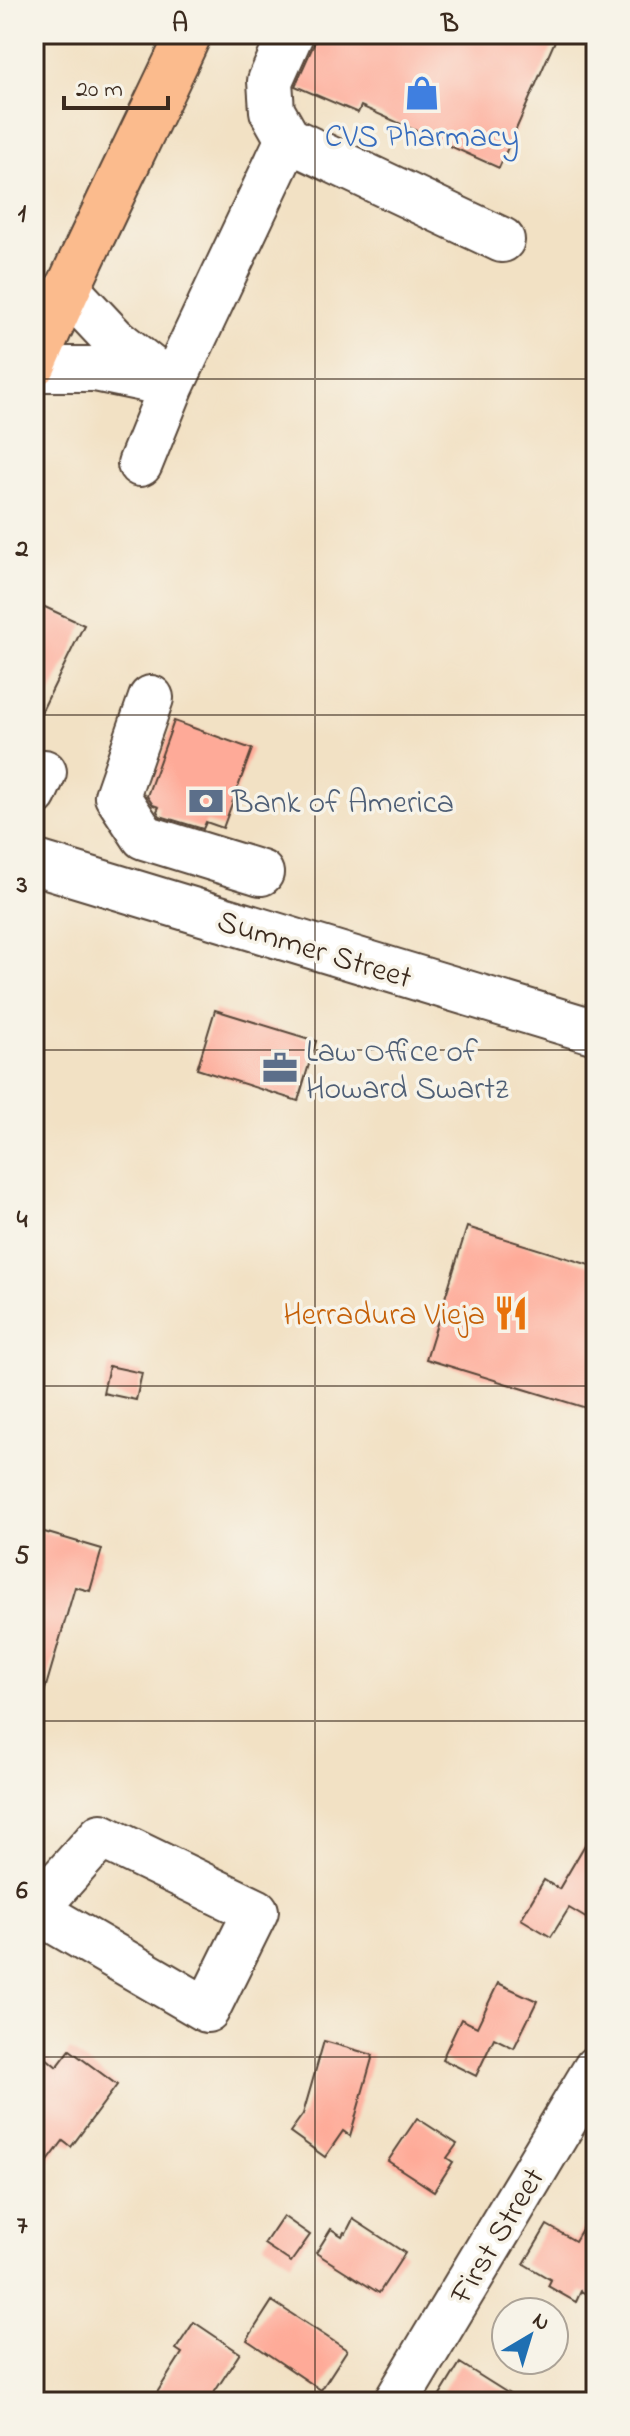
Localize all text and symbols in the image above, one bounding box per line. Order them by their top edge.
text: A [172,6,188,44]
text: B [440,6,459,44]
scale bar [64,60,168,110]
text: 20 m [76,73,123,108]
shop icon: CVS Pharmacy [403,74,441,112]
place label: CVS Pharmacy [325,115,519,162]
text: 1 [18,196,27,234]
text: 2 [15,531,29,569]
place label: Bank of America [231,781,454,828]
bank icon: Bank of America [187,782,225,820]
text: 3 [16,867,28,905]
street label: Summer Street [211,899,417,1003]
place label: Law Office of Howard Swartz [306,1030,509,1114]
office icon: Law Office of Howard Swartz [261,1049,299,1087]
text: 4 [17,1202,28,1240]
place label: Herradura Vieja [283,1293,485,1340]
restaurant icon: Herradura Vieja [492,1294,530,1332]
text: 5 [15,1538,30,1576]
text: 6 [16,1873,28,1911]
street label: First Street [439,2159,558,2315]
text: 7 [17,2208,28,2246]
north arrow [490,2296,570,2376]
text: N [525,2305,556,2340]

